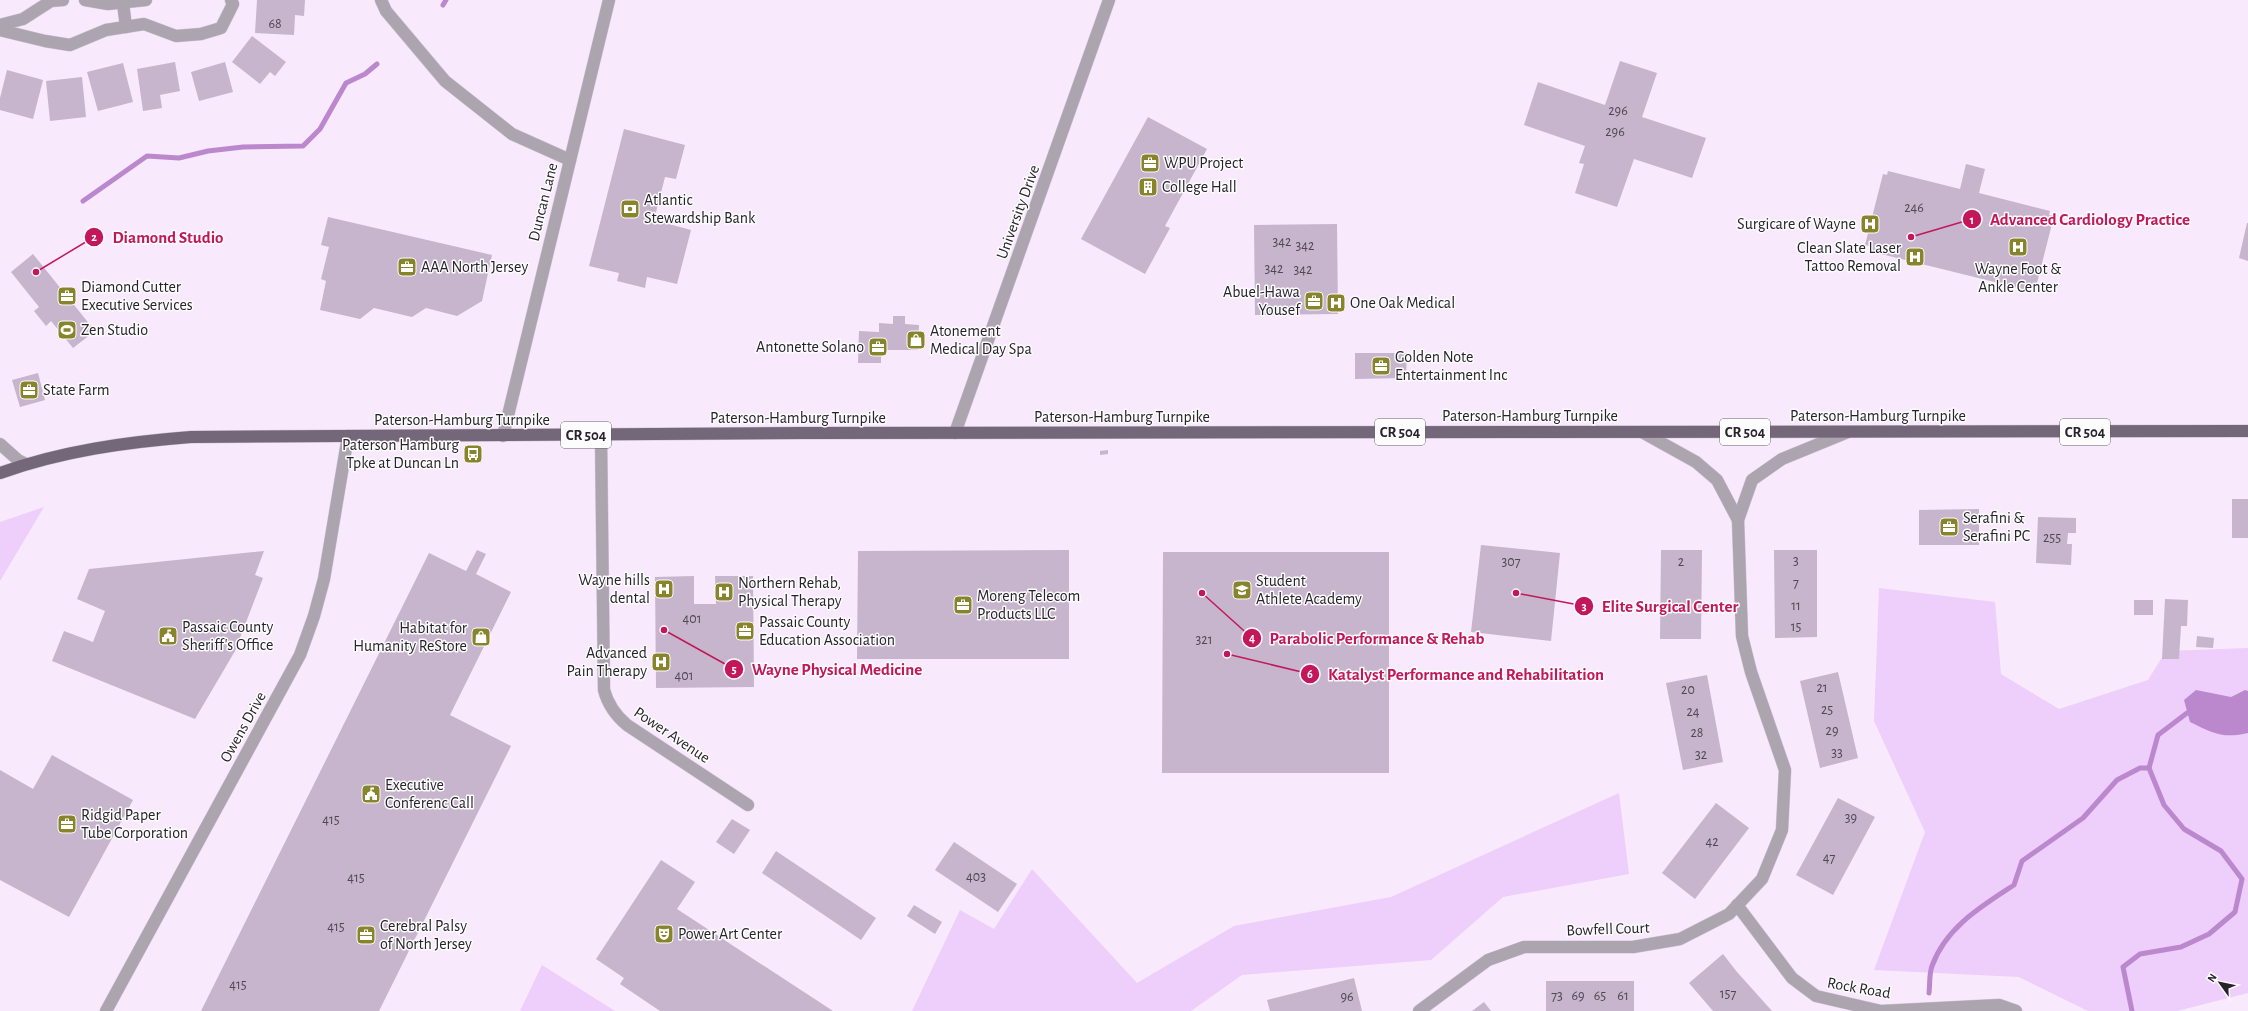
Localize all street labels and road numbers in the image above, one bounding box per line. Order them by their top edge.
street label: Duncan Lane [526,161,560,243]
street label: University Drive [994,163,1043,261]
street label: Paterson-Hamburg Turnpike [1442,408,1618,424]
street label: Paterson-Hamburg Turnpike [1790,408,1966,424]
street label: Paterson-Hamburg Turnpike [1034,409,1210,425]
street label: Paterson-Hamburg Turnpike [710,410,886,426]
street label: Paterson-Hamburg Turnpike [374,412,550,428]
road number: CR 504 [1375,419,1425,445]
road number: CR 504 [1720,419,1770,445]
road number: CR 504 [2060,419,2110,445]
road number: CR 504 [561,422,611,448]
street label: Owens Drive [217,689,269,765]
street label: Power Avenue [631,704,713,766]
street label: Bowfell Court [1566,920,1650,938]
street label: Rock Road [1826,975,1892,1001]

